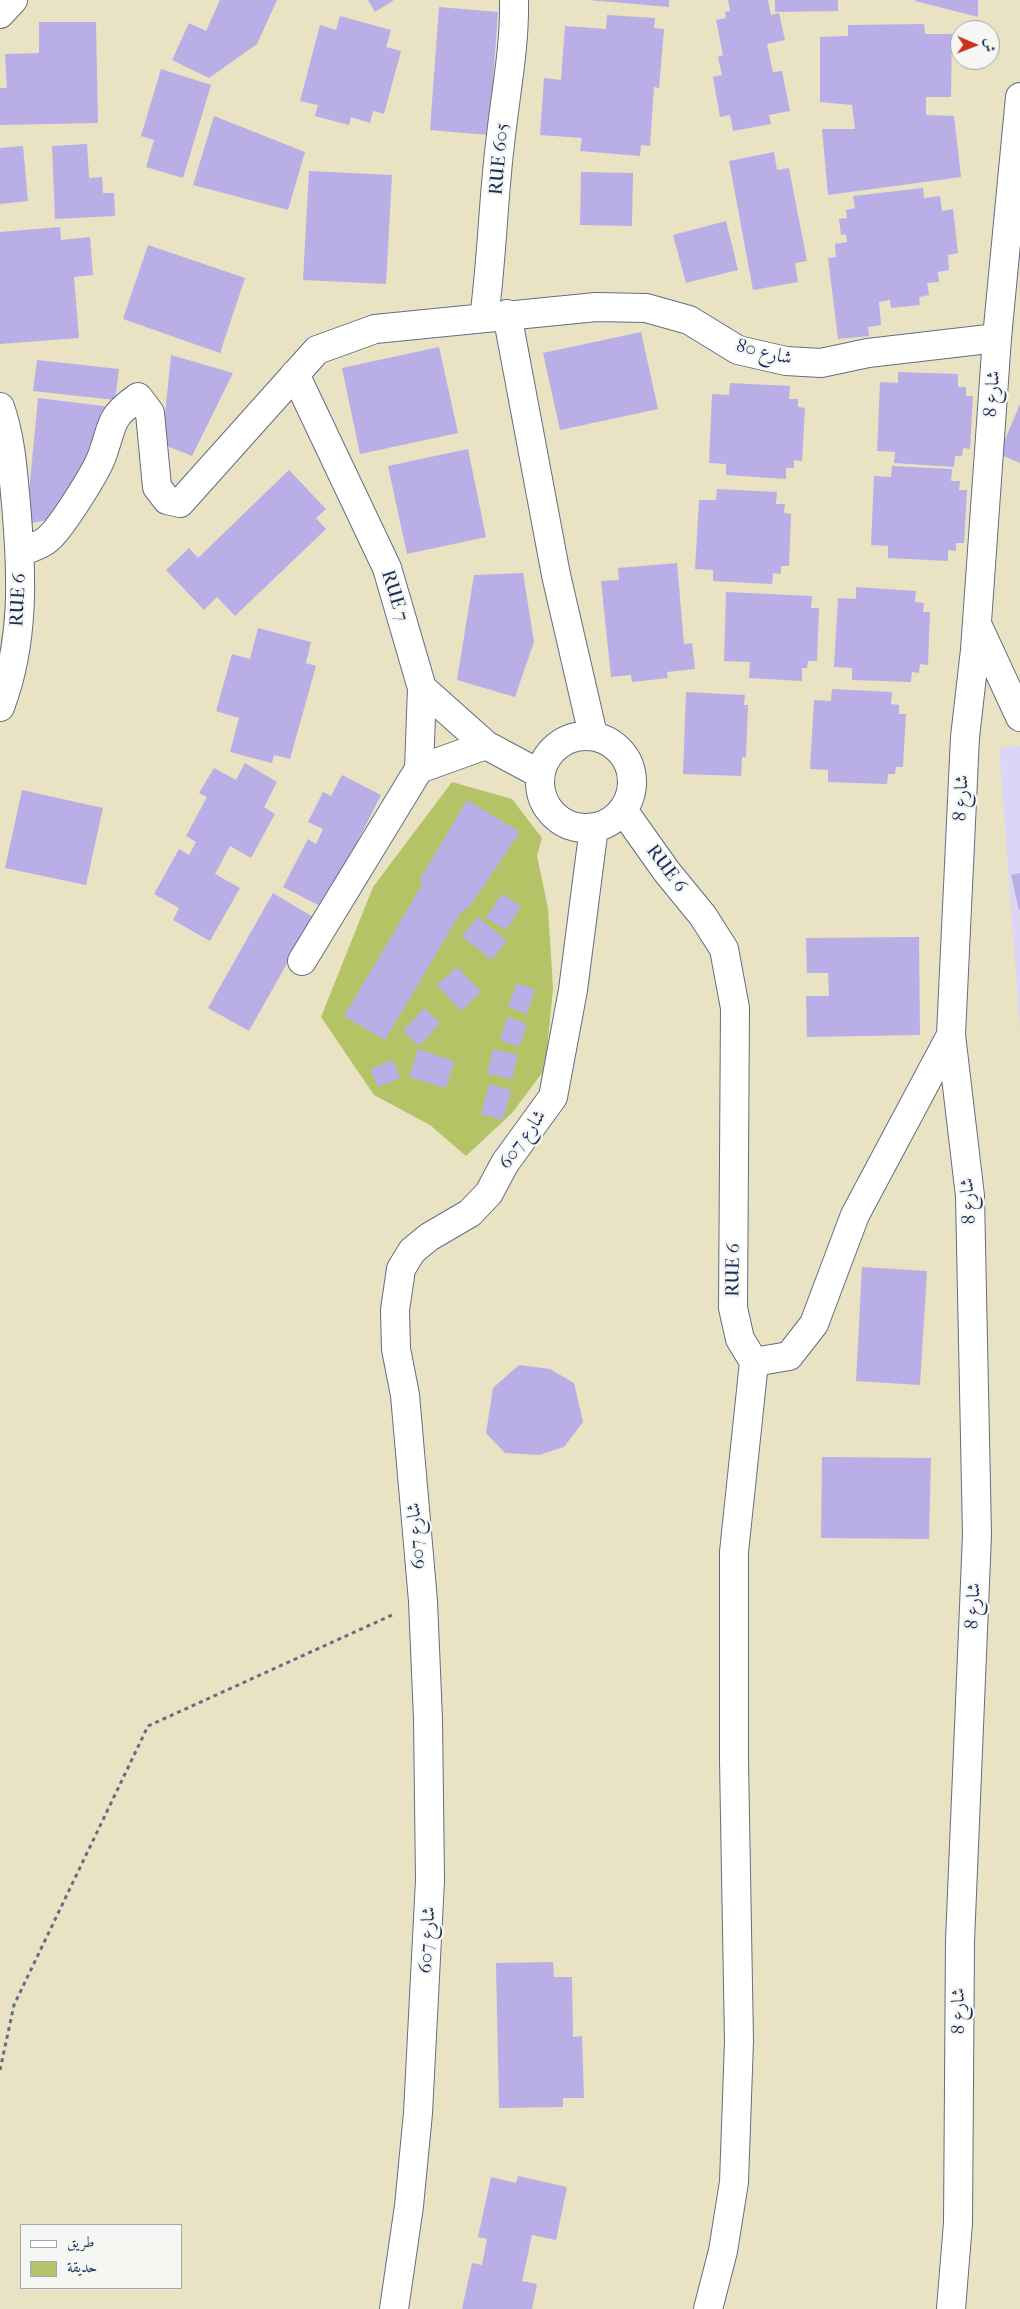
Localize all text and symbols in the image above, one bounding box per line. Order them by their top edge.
north arrow [950,20,1000,70]
text: ش [981,38,998,52]
street label: RUE 605 [485,122,515,196]
street label: شارع 80 [734,335,794,371]
street label: شارع 8 [980,370,1006,418]
street label: RUE 7 [375,567,413,625]
street label: RUE 6 [6,573,32,627]
street label: شارع 8 [949,774,975,822]
street label: RUE 6 [641,841,691,897]
street label: شارع 607 [494,1106,552,1174]
street label: شارع 8 [956,1177,982,1225]
street label: RUE 6 [722,1243,746,1297]
street label: شارع 607 [403,1502,431,1570]
street label: شارع 8 [961,1582,987,1630]
street label: شارع 607 [415,1906,441,1974]
street label: شارع 8 [948,1988,970,2034]
legend [20,2224,182,2289]
text: طريق [67,2233,94,2251]
text: حديقة [67,2258,97,2276]

